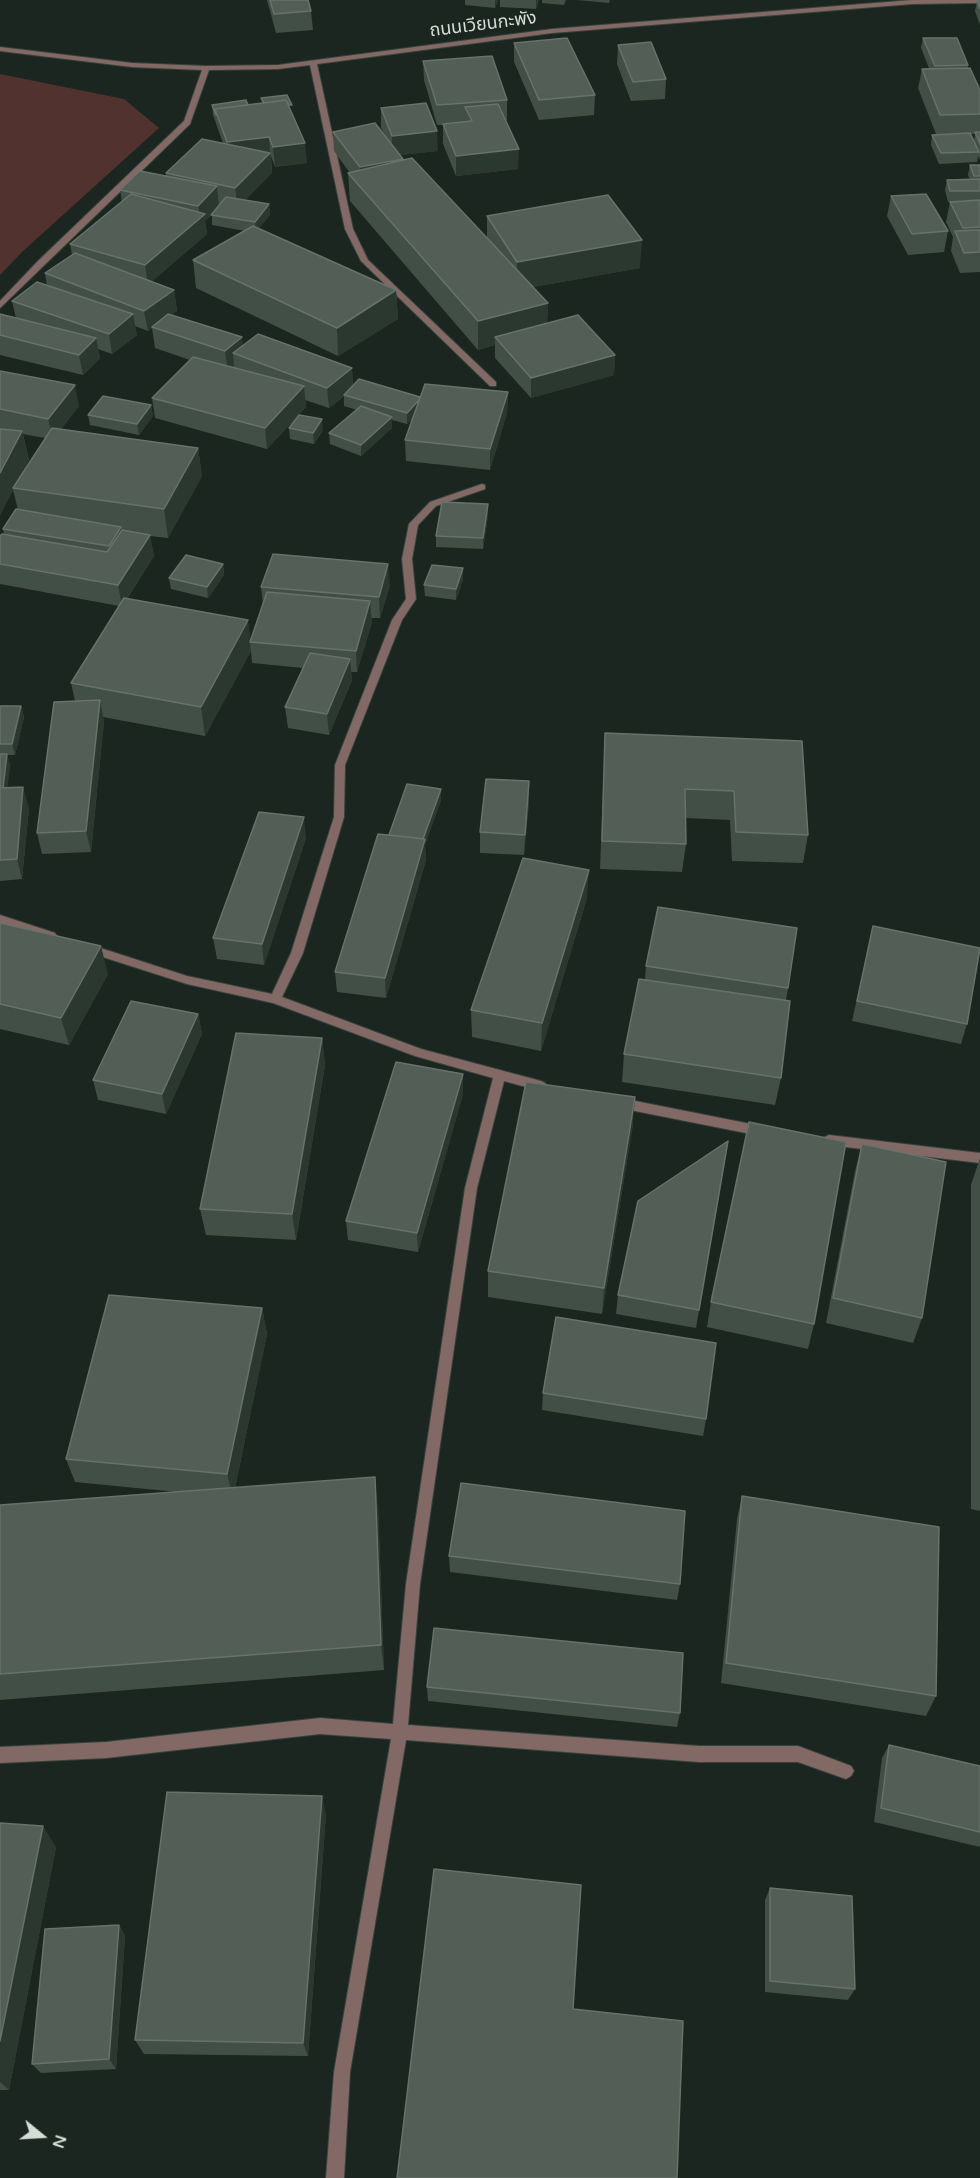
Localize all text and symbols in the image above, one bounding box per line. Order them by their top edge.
street label: ถนนเวียนกะพัง [428,8,538,42]
north arrow [12,2106,72,2166]
text: N [48,2132,71,2151]

